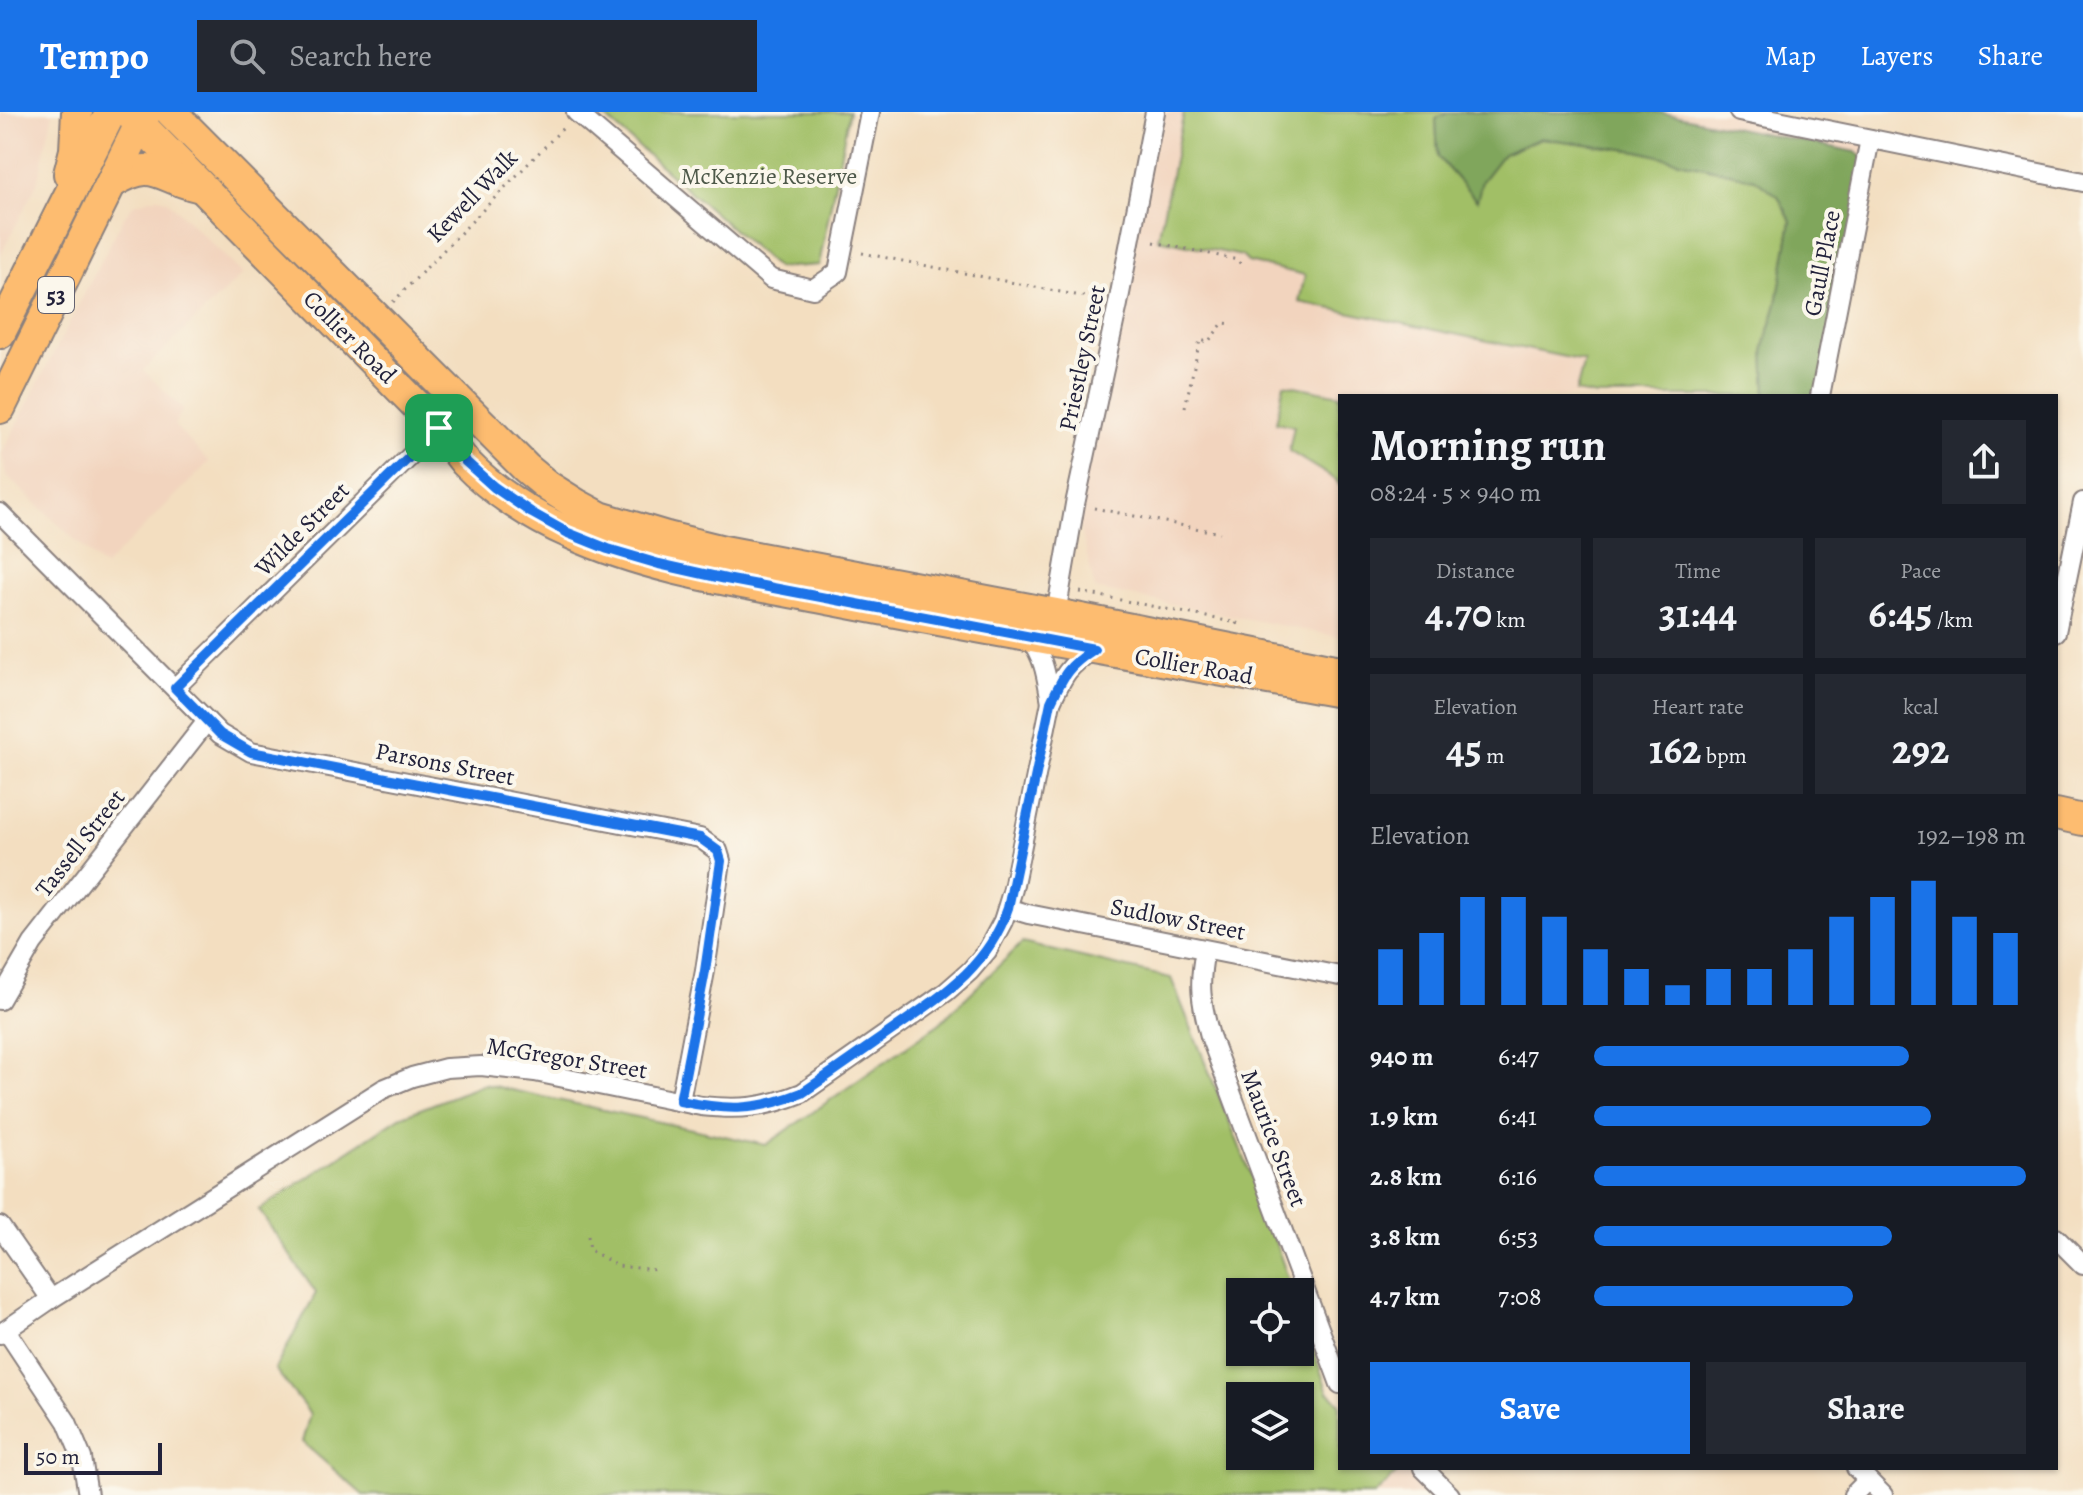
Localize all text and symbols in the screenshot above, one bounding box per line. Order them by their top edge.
search box [197,20,757,92]
text: Tempo [40,30,149,82]
icon: search [225,34,269,78]
text: Search here [289,36,432,76]
text: Map [1765,37,1816,75]
text: Layers [1860,37,1933,75]
text: Share [1977,37,2043,75]
street label: Kewell Walk [419,142,525,250]
park label: McKenzie Reserve [681,160,857,192]
street label: Gaull Place [1796,207,1848,319]
road number: 53 [38,277,74,313]
street label: Priestley Street [1051,282,1113,434]
street label: Collier Road [296,283,404,391]
pin [405,394,473,462]
icon: arrive [417,406,461,450]
text: Morning run [1370,415,1606,475]
button: share [1942,420,2026,504]
street label: Wilde Street [247,475,356,584]
text: 08:24 · 5 × 940 m [1370,475,1541,510]
text: Distance [1436,556,1515,586]
text: Time [1675,556,1721,586]
text: Pace [1900,556,1941,586]
text: 4.70 [1425,586,1492,641]
text: 31:44 [1659,586,1737,641]
text: 6:45 [1868,586,1932,641]
text: km [1492,605,1526,635]
text: /km [1932,605,1973,635]
street label: Collier Road [1132,640,1256,692]
text: Elevation [1433,692,1518,722]
text: Heart rate [1652,692,1744,722]
text: kcal [1903,692,1938,722]
text: 45 [1446,722,1482,777]
text: 162 [1649,722,1701,777]
text: 292 [1892,722,1949,777]
street label: Parsons Street [373,735,517,793]
text: m [1482,741,1505,771]
text: bpm [1701,741,1747,771]
street label: Tassell Street [28,782,132,904]
text: Elevation [1370,818,1470,853]
text: 192–198 m [1917,818,2026,853]
street label: Sudlow Street [1108,890,1248,948]
street label: McGregor Street [485,1030,650,1086]
text: 940 m [1370,1039,1434,1074]
text: 6:47 [1498,1039,1539,1074]
street label: Maurice Street [1233,1065,1315,1211]
text: 1.9 km [1370,1099,1438,1134]
text: 6:41 [1498,1099,1537,1134]
text: 2.8 km [1370,1159,1442,1194]
text: 6:16 [1498,1159,1537,1194]
text: 3.8 km [1370,1219,1441,1254]
text: 6:53 [1498,1219,1538,1254]
map controls [1226,1278,1314,1470]
button: locate [1226,1278,1314,1366]
text: 4.7 km [1370,1279,1440,1314]
text: 7:08 [1498,1279,1542,1314]
button: Save [1370,1362,1690,1454]
button: Share [1706,1362,2026,1454]
button: layers [1226,1382,1314,1470]
scale bar [24,1439,162,1475]
text: 50 m [36,1442,80,1472]

